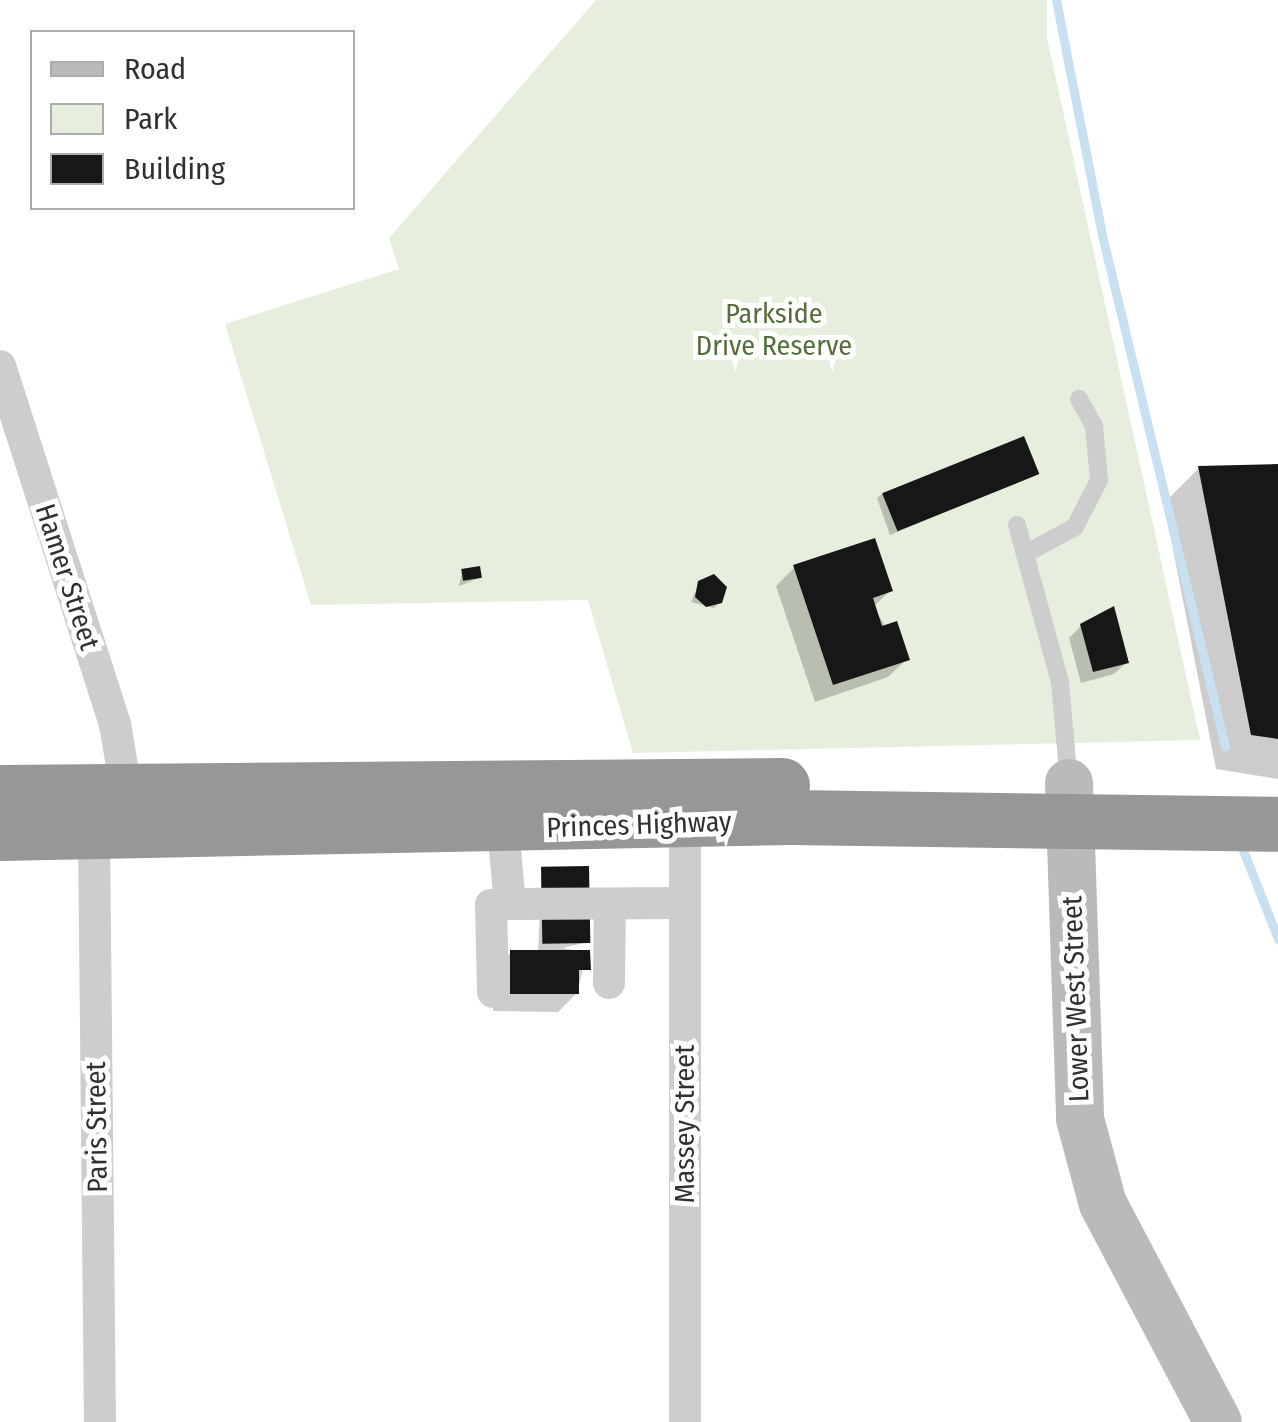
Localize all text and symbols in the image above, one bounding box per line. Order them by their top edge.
legend [30,30,355,210]
text: Road [124,51,186,87]
text: Park [124,101,177,137]
text: Building [124,151,225,187]
park label: Parkside Drive Reserve [696,297,852,363]
street label: Hamer Street [28,500,106,654]
street label: Princes Highway [546,805,732,845]
street label: Lower West Street [1056,895,1096,1103]
street label: Massey Street [668,1045,702,1203]
street label: Paris Street [79,1061,115,1193]

